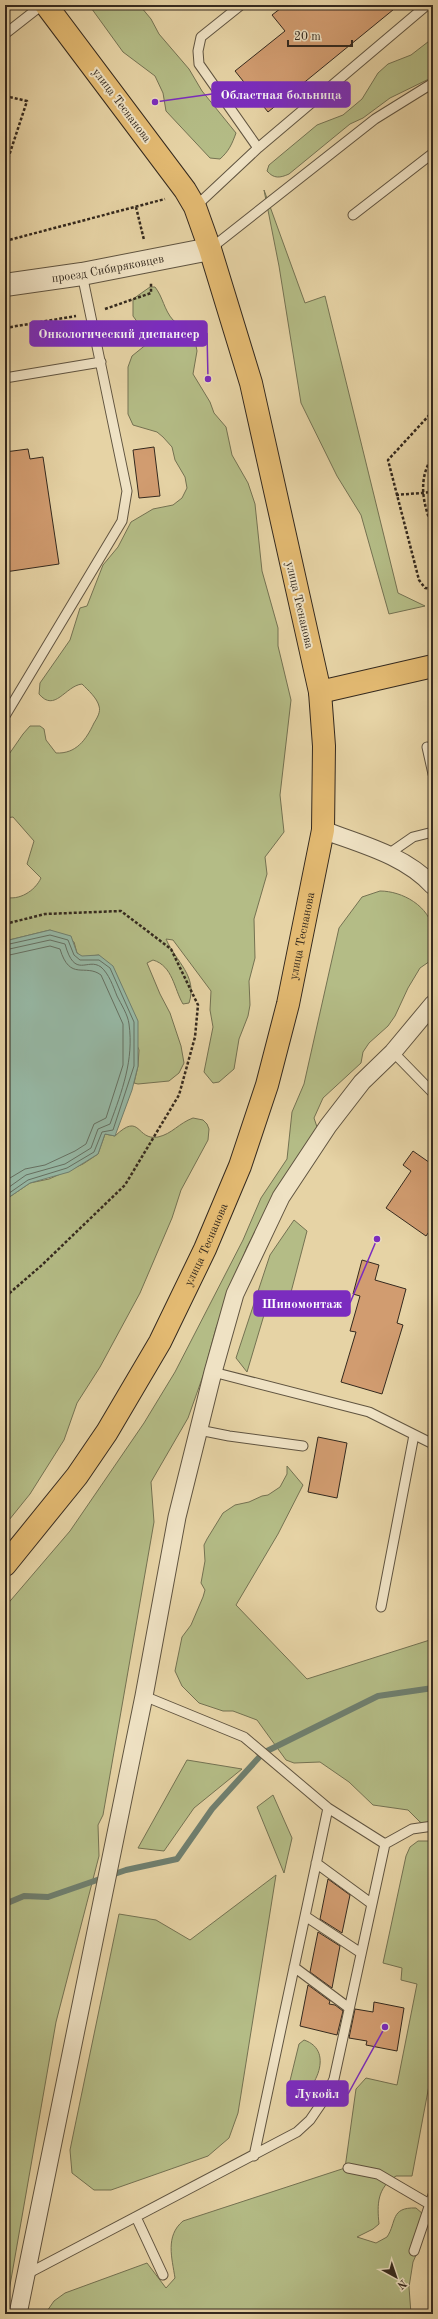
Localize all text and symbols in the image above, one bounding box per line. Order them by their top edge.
scale bar [288,22,352,48]
text: 20 m [294,31,321,43]
street label: улица Теснанова [90,66,153,145]
callout: Областная больница [212,82,350,107]
text: Областная больница [220,89,342,102]
street label: проезд Сибиряковцев [51,253,165,285]
callout: Онкологический диспансер [30,321,207,346]
text: Онкологический диспансер [38,328,200,341]
street label: улица Теснанова [283,560,315,650]
street label: улица Теснанова [288,891,317,981]
street label: улица Теснанова [183,1202,231,1288]
callout: Шиномонтаж [254,1291,350,1316]
text: Шиномонтаж [262,1298,343,1311]
callout: Лукойл [287,2081,348,2106]
text: Лукойл [295,2088,339,2101]
north arrow [376,2257,416,2297]
text: N [394,2277,408,2291]

